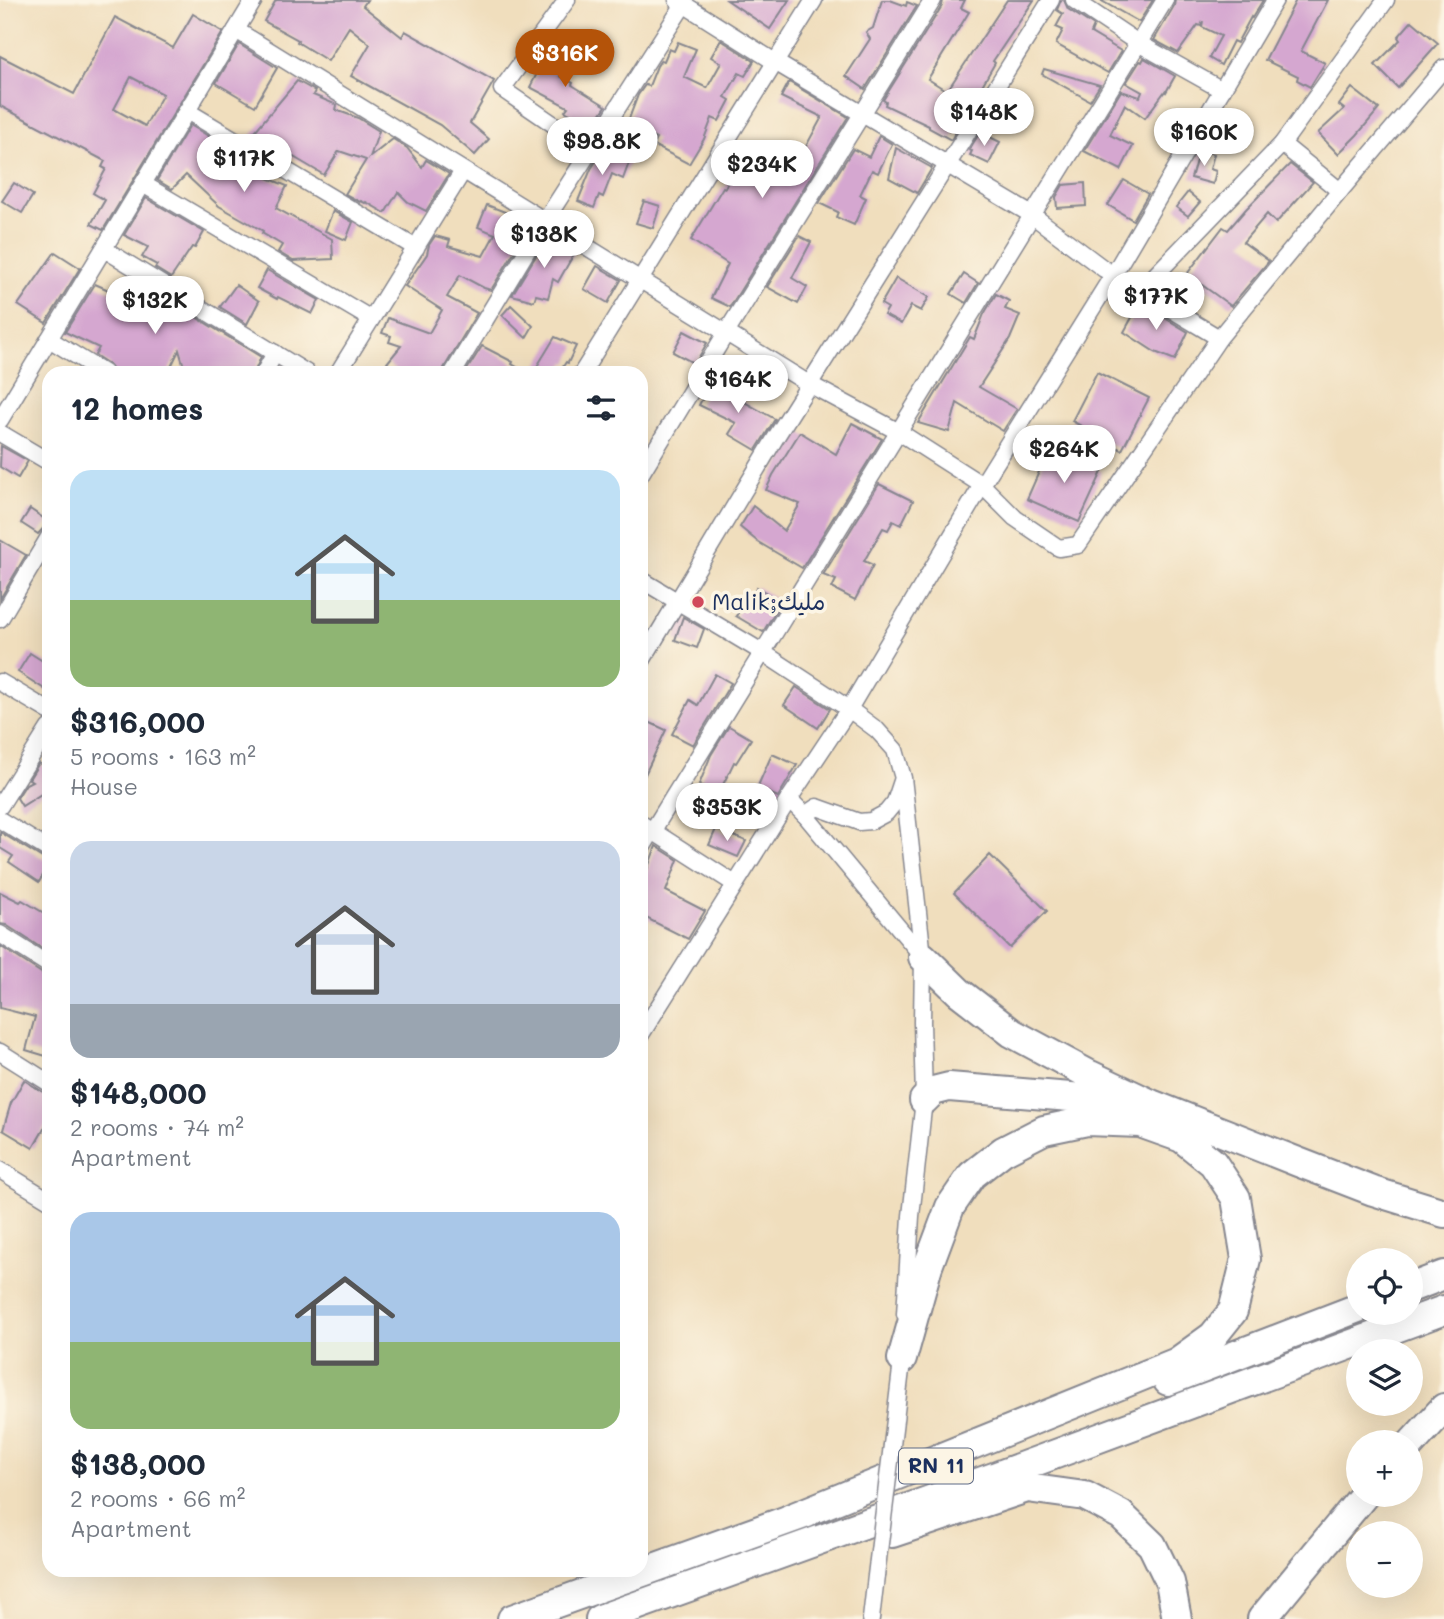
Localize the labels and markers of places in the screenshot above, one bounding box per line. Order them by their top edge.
pin: $316K [516,29,614,89]
pin: $148K [935,88,1033,148]
pin: $160K [1155,108,1253,168]
pin: $98.8K [545,118,659,177]
pin: $117K [195,134,293,194]
pin: $234K [713,140,811,200]
pin: $138K [495,210,593,270]
pin: $177K [1107,272,1205,332]
pin: $132K [106,276,204,336]
pin: $164K [689,356,787,415]
pin: $264K [1015,426,1113,485]
place label: Malik;مليك [712,586,825,616]
marker: Malik;مليك [690,594,706,610]
pin: $353K [678,784,776,843]

